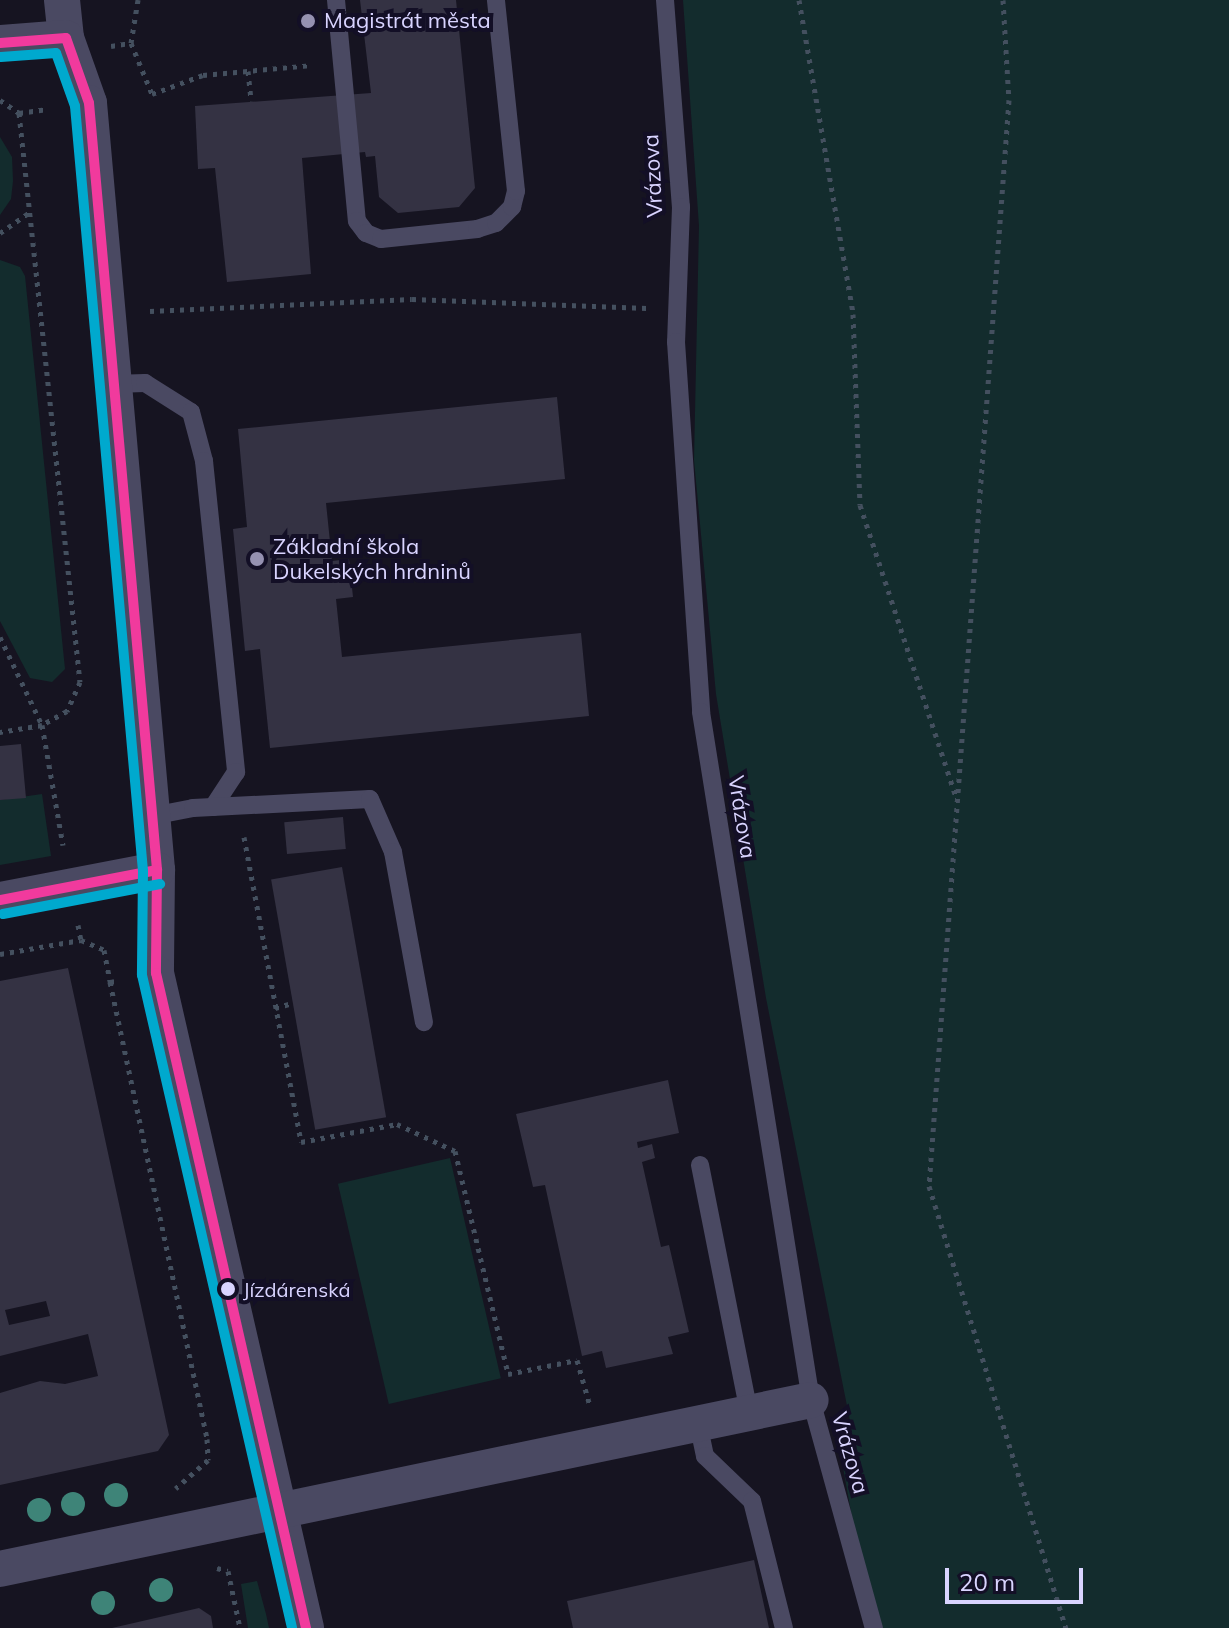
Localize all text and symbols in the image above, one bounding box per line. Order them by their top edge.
place label: Magistrát města [324,8,491,34]
marker: Magistrát města [299,12,317,30]
street label: Vrázova [638,134,668,218]
place label: Základní škola Dukelských hrdninů [273,533,471,584]
marker: Základní škola Dukelských hrdninů [248,550,266,568]
street label: Vrázova [722,774,762,860]
place label: Jízdárenská [243,1277,350,1301]
marker: Jízdárenská [220,1281,236,1297]
street label: Vrázova [826,1409,874,1497]
scale bar [949,1552,1087,1602]
text: 20 m [959,1567,1015,1597]

